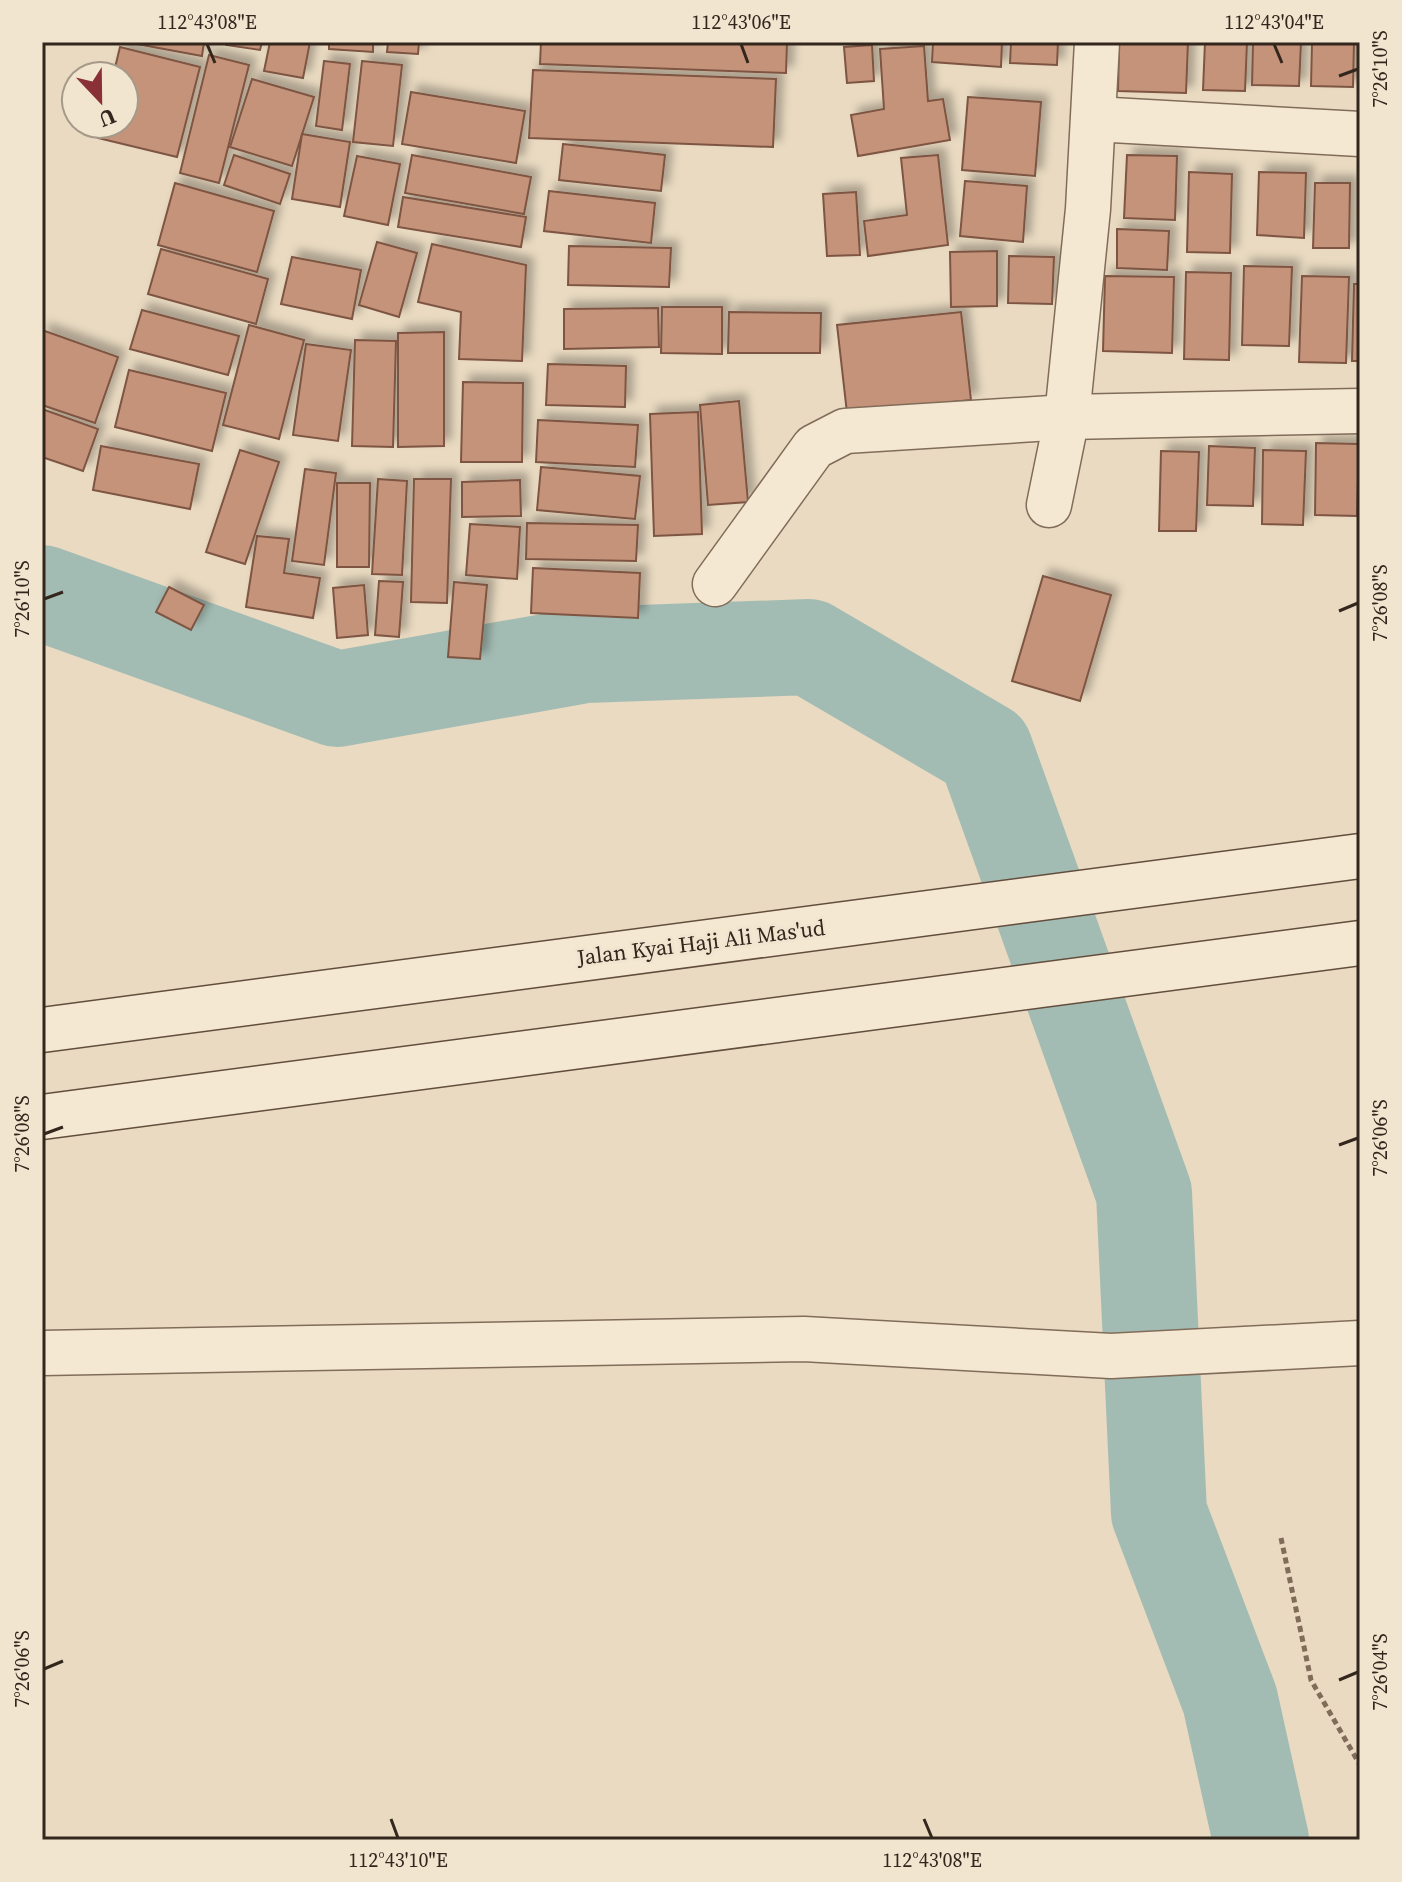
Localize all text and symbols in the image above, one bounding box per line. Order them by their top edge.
text: 112°43'08"E [157,8,257,36]
text: 112°43'06"E [691,8,791,36]
text: 112°43'04"E [1224,8,1324,36]
text: 7°26'10"S [1366,30,1394,108]
north arrow [60,60,140,140]
text: U [94,102,121,135]
text: 7°26'10"S [8,560,36,638]
text: 7°26'08"S [1366,564,1394,642]
street label: Jalan Kyai Haji Ali Mas'ud [574,912,827,972]
text: 7°26'08"S [8,1095,36,1173]
text: 7°26'06"S [1366,1099,1394,1177]
text: 7°26'06"S [8,1630,36,1708]
text: 7°26'04"S [1366,1633,1394,1711]
text: 112°43'10"E [348,1846,448,1874]
text: 112°43'08"E [882,1846,982,1874]

